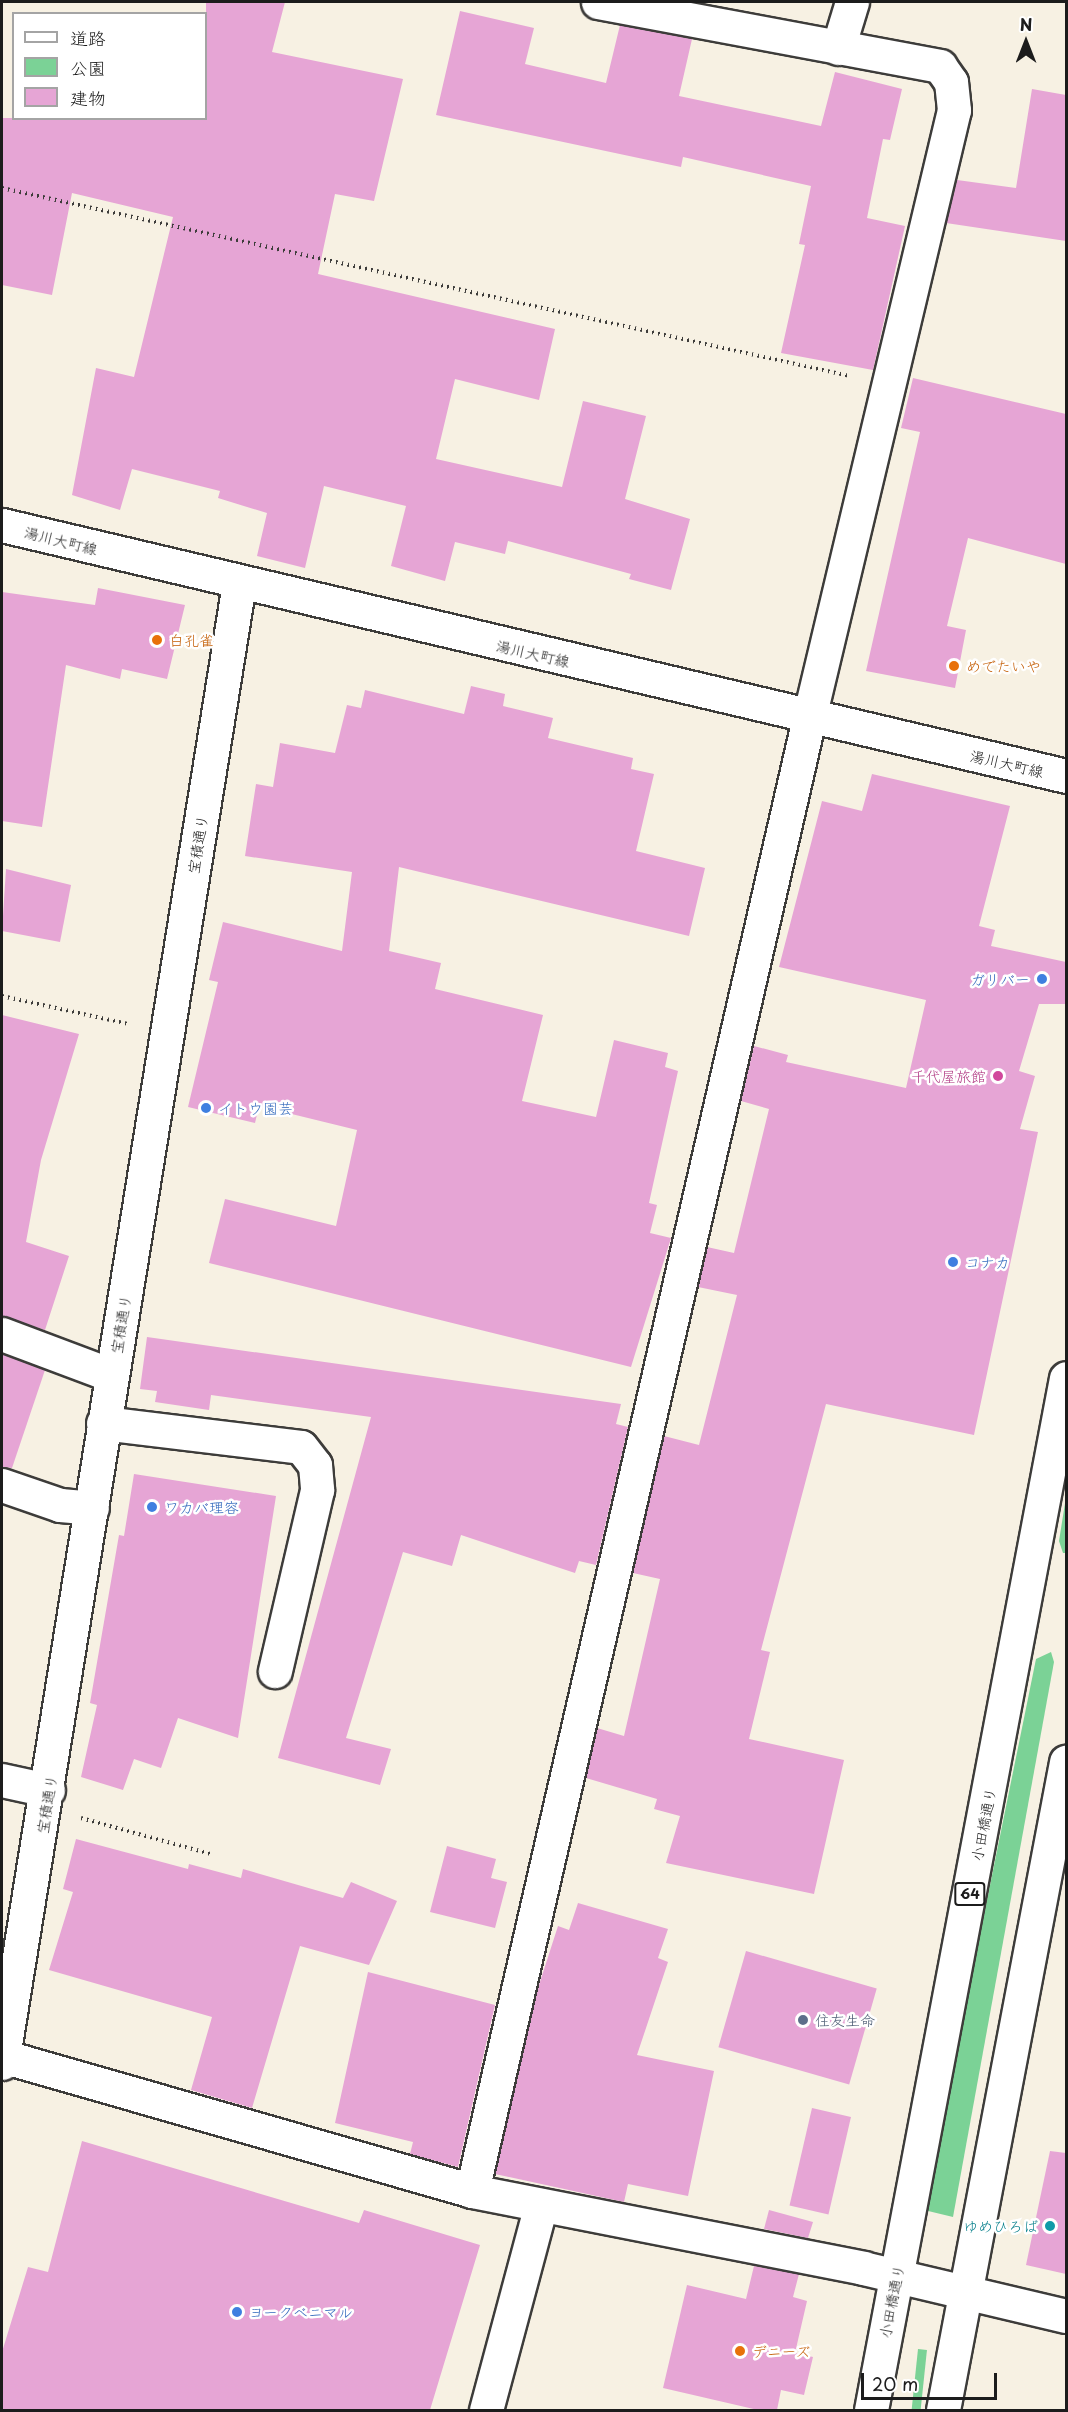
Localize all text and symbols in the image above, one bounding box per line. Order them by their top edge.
legend [12,12,207,120]
north arrow [996,12,1056,72]
text: N [1020,12,1032,36]
text: 道路 [70,24,106,51]
text: 公園 [70,54,106,81]
text: 建物 [70,84,106,111]
street label: 湯川大町線 [22,522,100,558]
place label: 白孔雀 [169,631,214,649]
marker: 白孔雀 [150,633,164,647]
street label: 湯川大町線 [494,636,572,670]
place label: めでたいや [966,657,1041,675]
marker: めでたいや [947,659,961,673]
street label: 湯川大町線 [968,746,1046,780]
street label: 宝積通り [183,813,211,875]
place label: ガリバー [970,970,1030,988]
marker: ガリバー [1035,972,1049,986]
place label: 千代屋旅館 [911,1067,986,1085]
marker: 千代屋旅館 [991,1069,1005,1083]
place label: イトウ園芸 [218,1099,293,1117]
marker: イトウ園芸 [199,1101,213,1115]
place label: コナカ [965,1253,1010,1271]
marker: コナカ [946,1255,960,1269]
street label: 宝積通り [106,1293,134,1355]
place label: ワカバ理容 [164,1498,239,1516]
marker: ワカバ理容 [145,1500,159,1514]
street label: 宝積通り [32,1773,60,1835]
street label: 小田橋通り [967,1785,999,1863]
road number: 64 [954,1883,986,1905]
place label: 住友生命 [815,2011,875,2029]
marker: 住友生命 [796,2013,810,2027]
place label: ゆめひろば [963,2217,1038,2235]
marker: ゆめひろば [1043,2219,1057,2233]
street label: 小田橋通り [875,2262,907,2340]
place label: ヨークベニマル [249,2303,353,2321]
marker: ヨークベニマル [230,2305,244,2319]
place label: デニーズ [752,2342,812,2360]
marker: デニーズ [733,2344,747,2358]
scale bar [864,2361,1000,2399]
text: 20 m [872,2370,918,2397]

